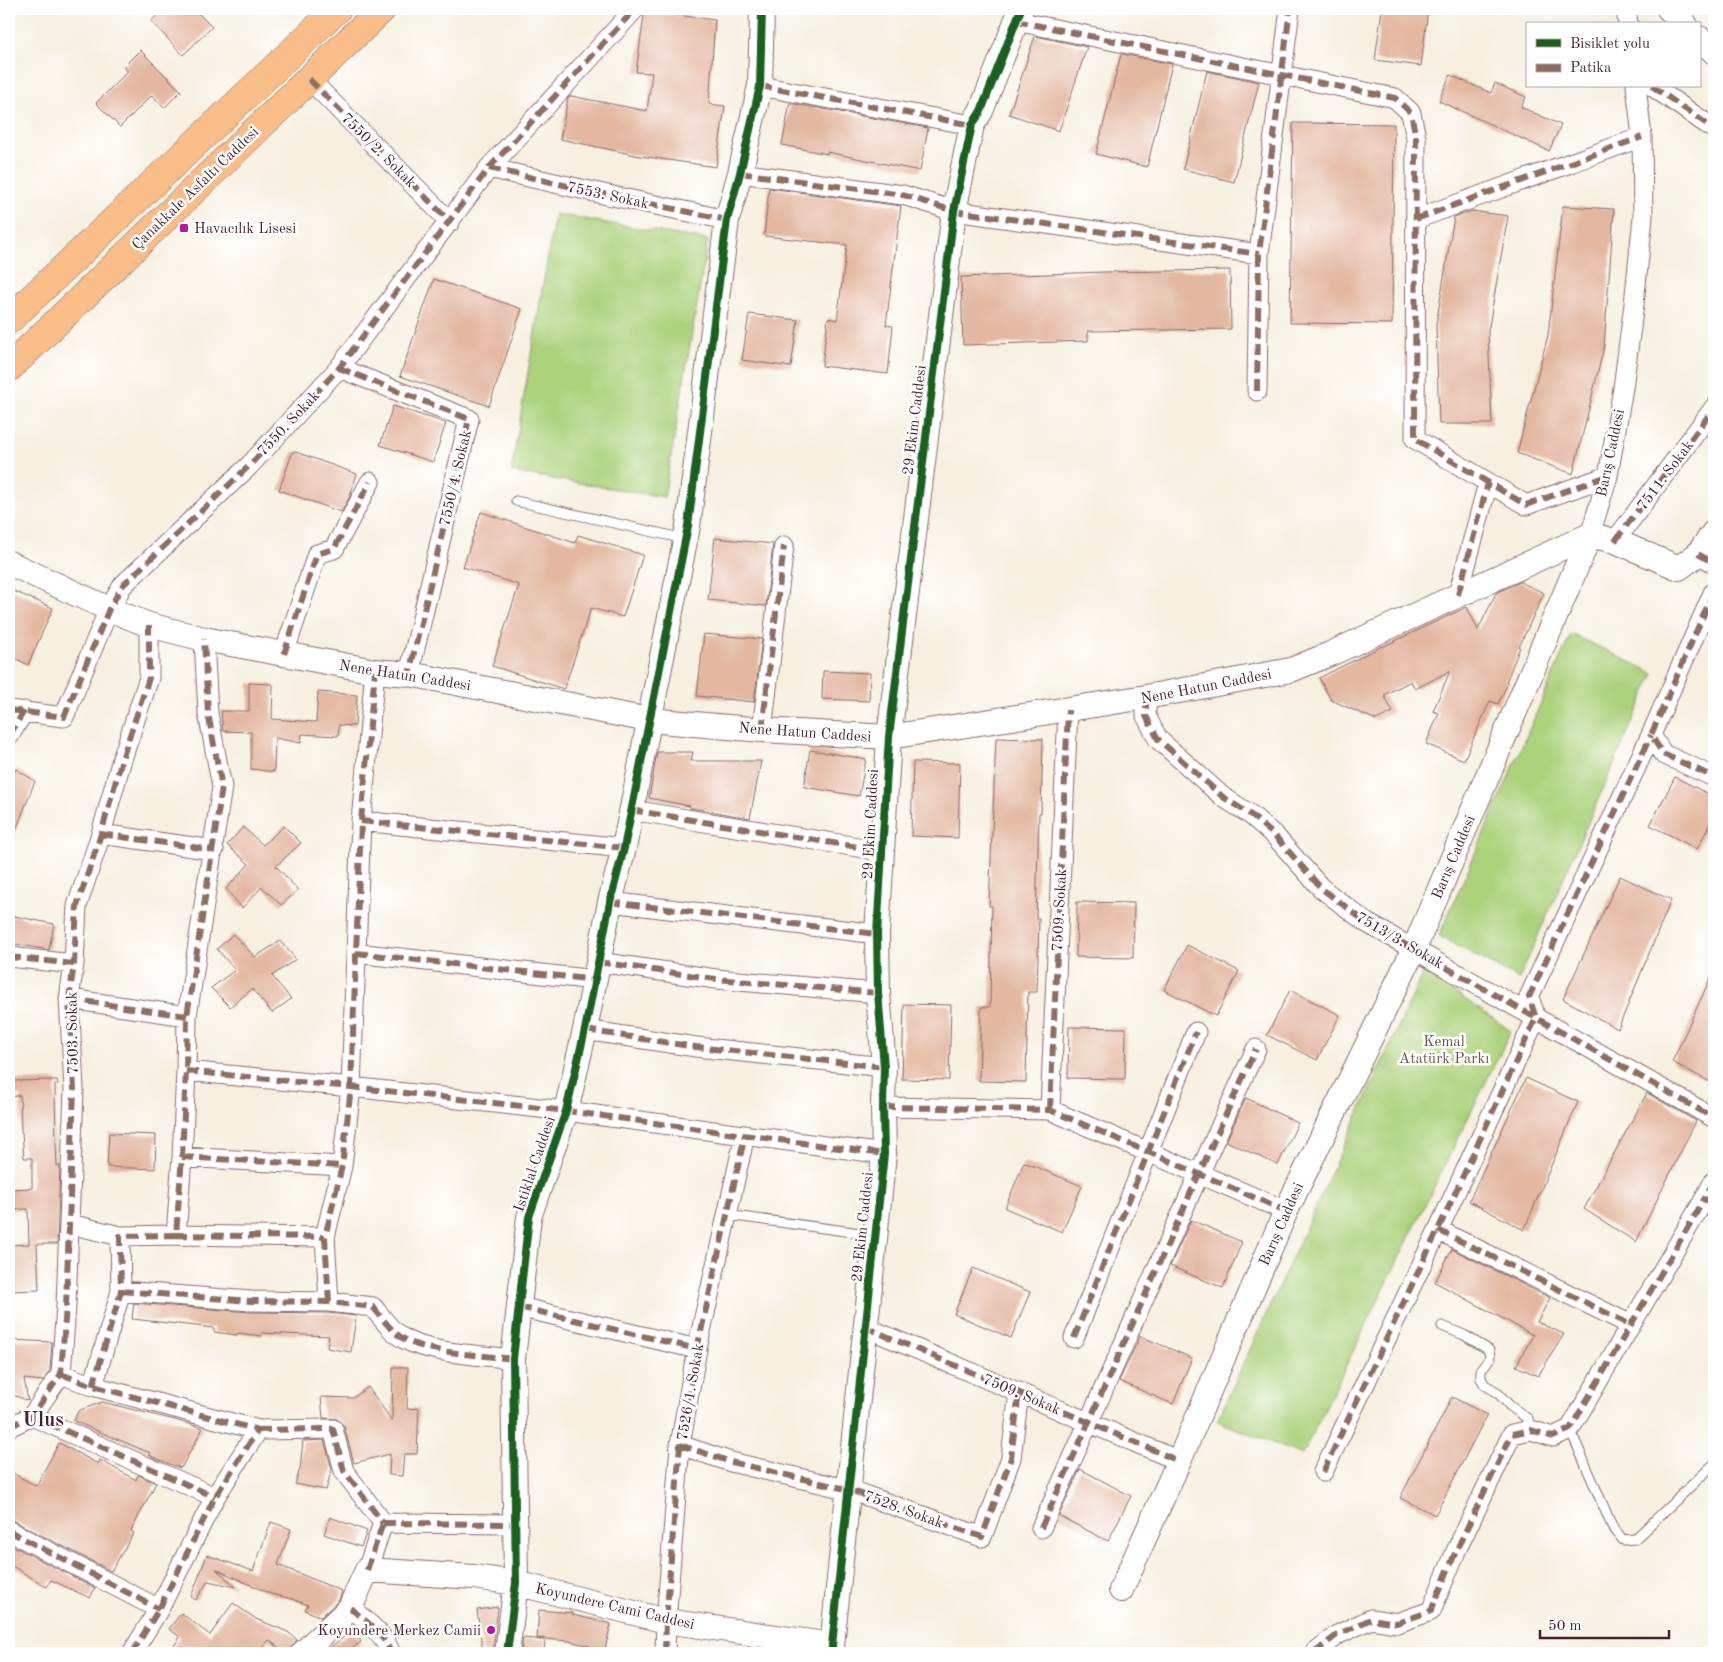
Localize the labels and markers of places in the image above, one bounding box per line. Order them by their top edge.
marker: Havacılık Lisesi [178,222,190,234]
place label: Havacılık Lisesi [194,222,296,237]
place label: Koyundere Merkez Camii [318,1624,481,1639]
marker: Koyundere Merkez Camii [485,1624,497,1636]

